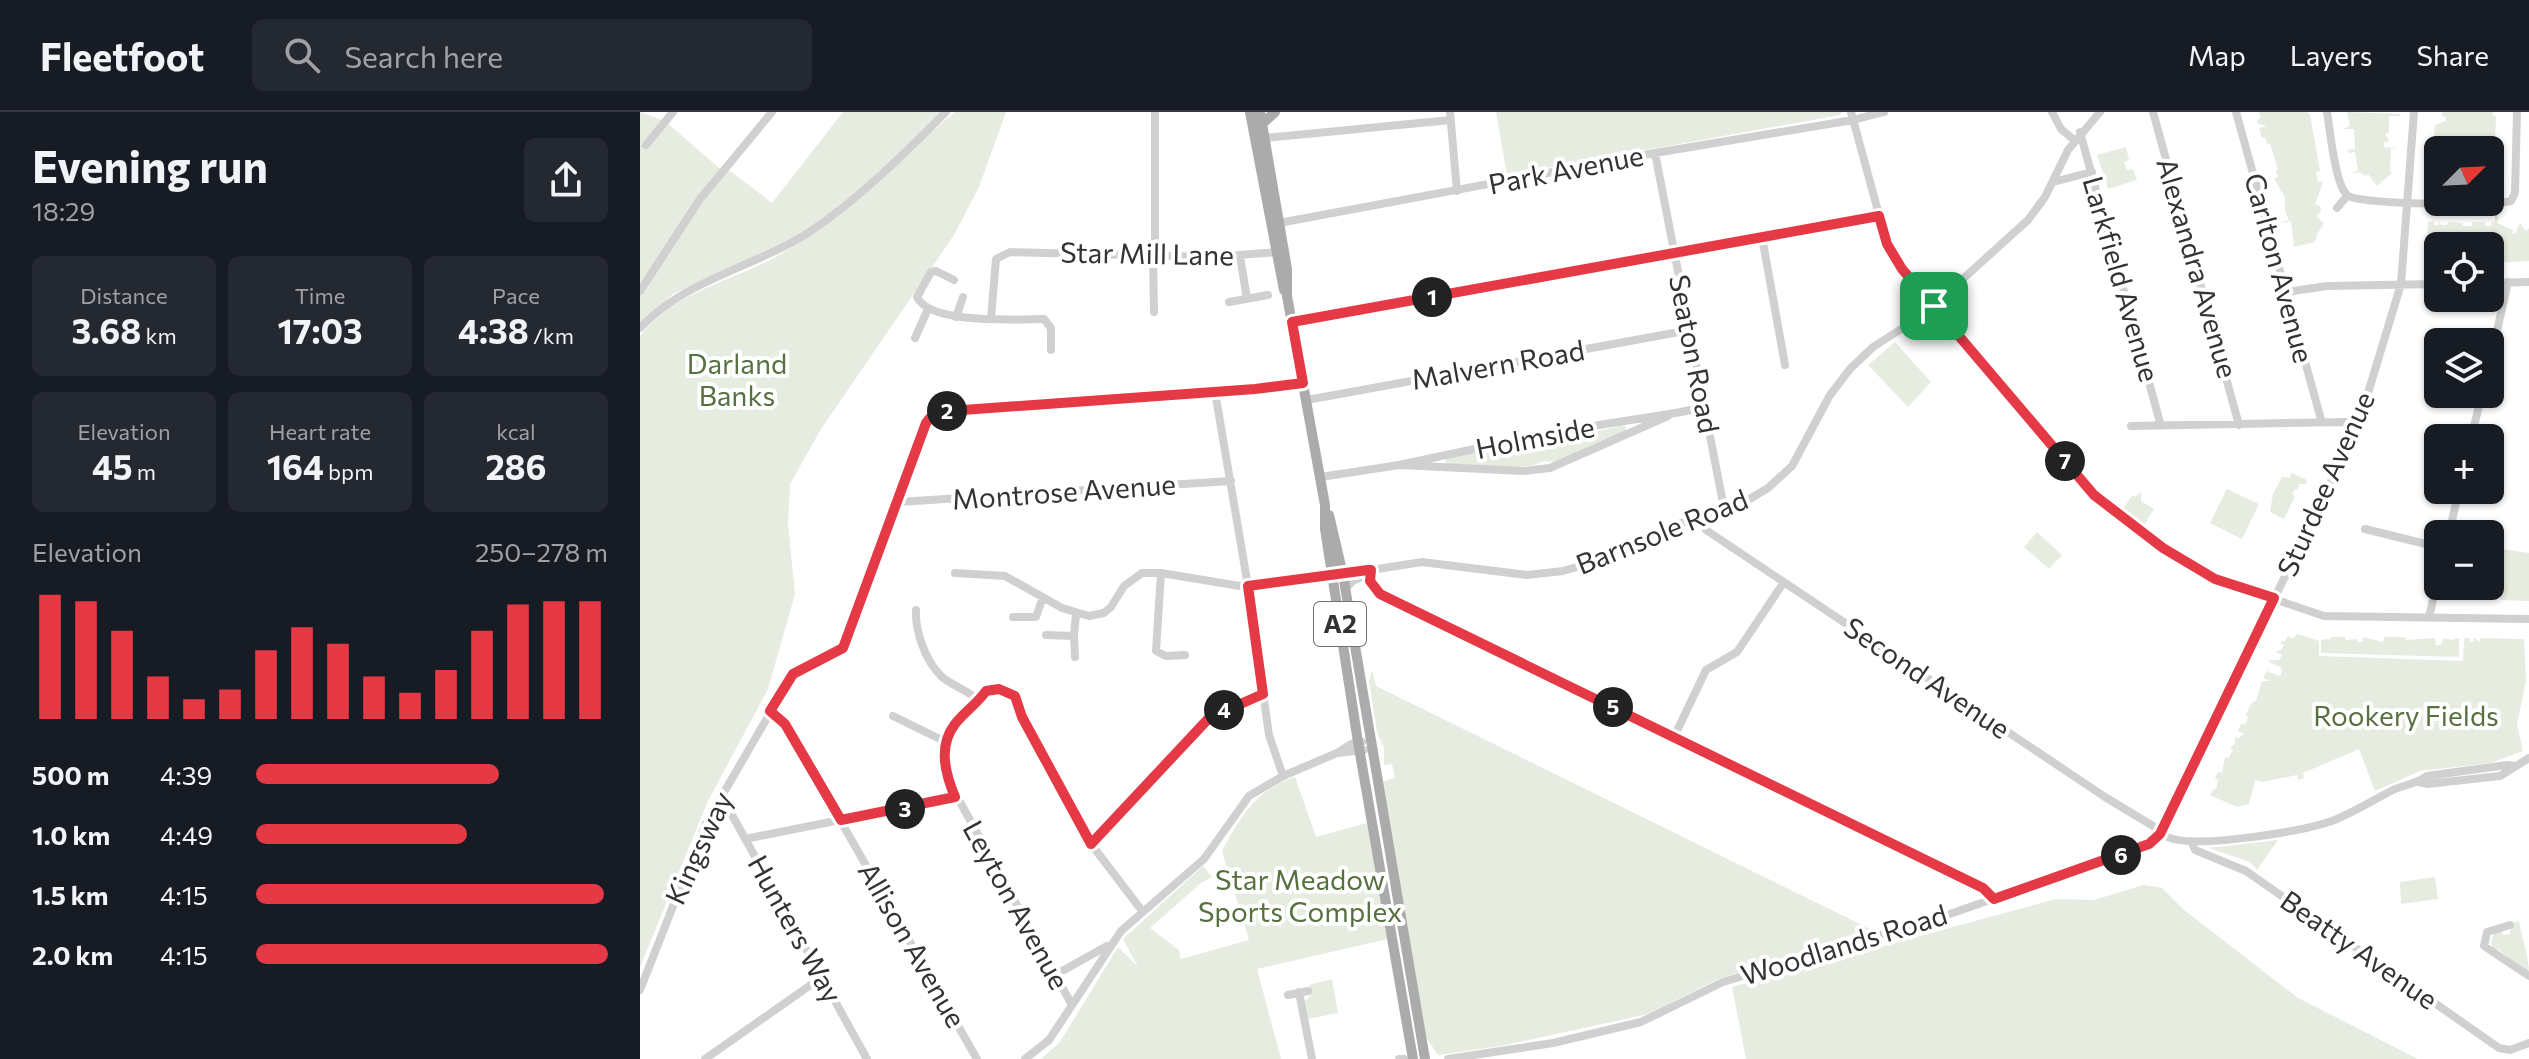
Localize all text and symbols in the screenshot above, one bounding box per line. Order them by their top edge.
search box [252,19,812,91]
text: Fleetfoot [40,32,204,79]
icon: search [280,33,324,77]
text: Search here [344,37,503,74]
text: Map [2188,38,2246,72]
text: Layers [2290,38,2372,72]
text: Share [2416,38,2489,72]
north arrow [2424,136,2504,216]
map controls [2424,136,2504,600]
street label: Park Avenue [1485,137,1646,201]
text: Evening run [32,138,268,192]
button: share [524,138,608,222]
street label: Alexandra Avenue [2150,154,2246,382]
street label: Carlton Avenue [2238,169,2322,366]
street label: Larkfield Avenue [2076,172,2168,385]
text: 18:29 [32,195,95,226]
button: locate [2424,232,2504,312]
street label: Star Mill Lane [1060,234,1234,272]
street label: Seaton Road [1663,272,1727,436]
pin [1900,272,1968,340]
pin: 1 [1412,277,1452,317]
text: Distance [80,282,168,309]
text: Time [295,282,345,309]
text: Pace [492,282,540,309]
text: 1 [1427,283,1437,310]
icon: arrive [1912,284,1956,328]
text: 3.68 [71,309,141,351]
text: 17:03 [277,309,363,351]
text: 4:38 [458,309,529,351]
text: km [141,322,177,349]
text: /km [529,322,574,349]
button: layers [2424,328,2504,408]
street label: Malvern Road [1409,332,1587,396]
park label: Darland Banks [687,346,787,412]
street label: Sturdee Avenue [2269,386,2381,581]
pin: 2 [927,391,967,431]
text: 2 [941,397,953,424]
street label: Holmside [1473,409,1597,465]
text: Elevation [78,418,170,445]
text: Heart rate [269,418,371,445]
text: kcal [496,418,536,445]
button: + [2424,424,2504,504]
pin: 7 [2045,441,2085,481]
text: 45 [92,445,133,487]
text: 164 [267,445,324,487]
text: 286 [485,445,547,487]
text: 7 [2059,447,2071,474]
text: m [133,458,156,485]
text: bpm [324,458,373,485]
street label: Montrose Avenue [951,466,1177,516]
street label: Barnsole Road [1571,481,1752,581]
button: − [2424,520,2504,600]
text: Elevation [32,536,142,567]
text: 250–278 m [475,536,608,567]
road number: A2 [1314,602,1366,646]
street label: Second Avenue [1838,609,2017,745]
pin: 5 [1593,687,1633,727]
pin: 4 [1204,690,1244,730]
text: 5 [1607,693,1619,720]
text: 4 [1217,696,1231,723]
park label: Rookery Fields [2313,698,2499,732]
text: 500 m [32,759,109,790]
text: 4:39 [160,759,212,790]
street label: Kingsway [657,786,739,909]
pin: 3 [885,789,925,829]
text: 3 [899,795,911,822]
street label: Leyton Avenue [957,814,1077,995]
text: 1.0 km [32,819,110,850]
text: 4:49 [160,819,213,850]
pin: 6 [2101,835,2141,875]
text: 6 [2114,841,2128,868]
street label: Hunters Way [741,849,850,1008]
street label: Allison Avenue [852,856,974,1033]
park label: Star Meadow Sports Complex [1198,862,1402,928]
text: 1.5 km [32,879,108,910]
text: 4:15 [160,879,208,910]
street label: Beatty Avenue [2275,883,2445,1016]
street label: Woodlands Road [1737,897,1951,992]
text: 2.0 km [32,939,113,970]
text: 4:15 [160,939,208,970]

